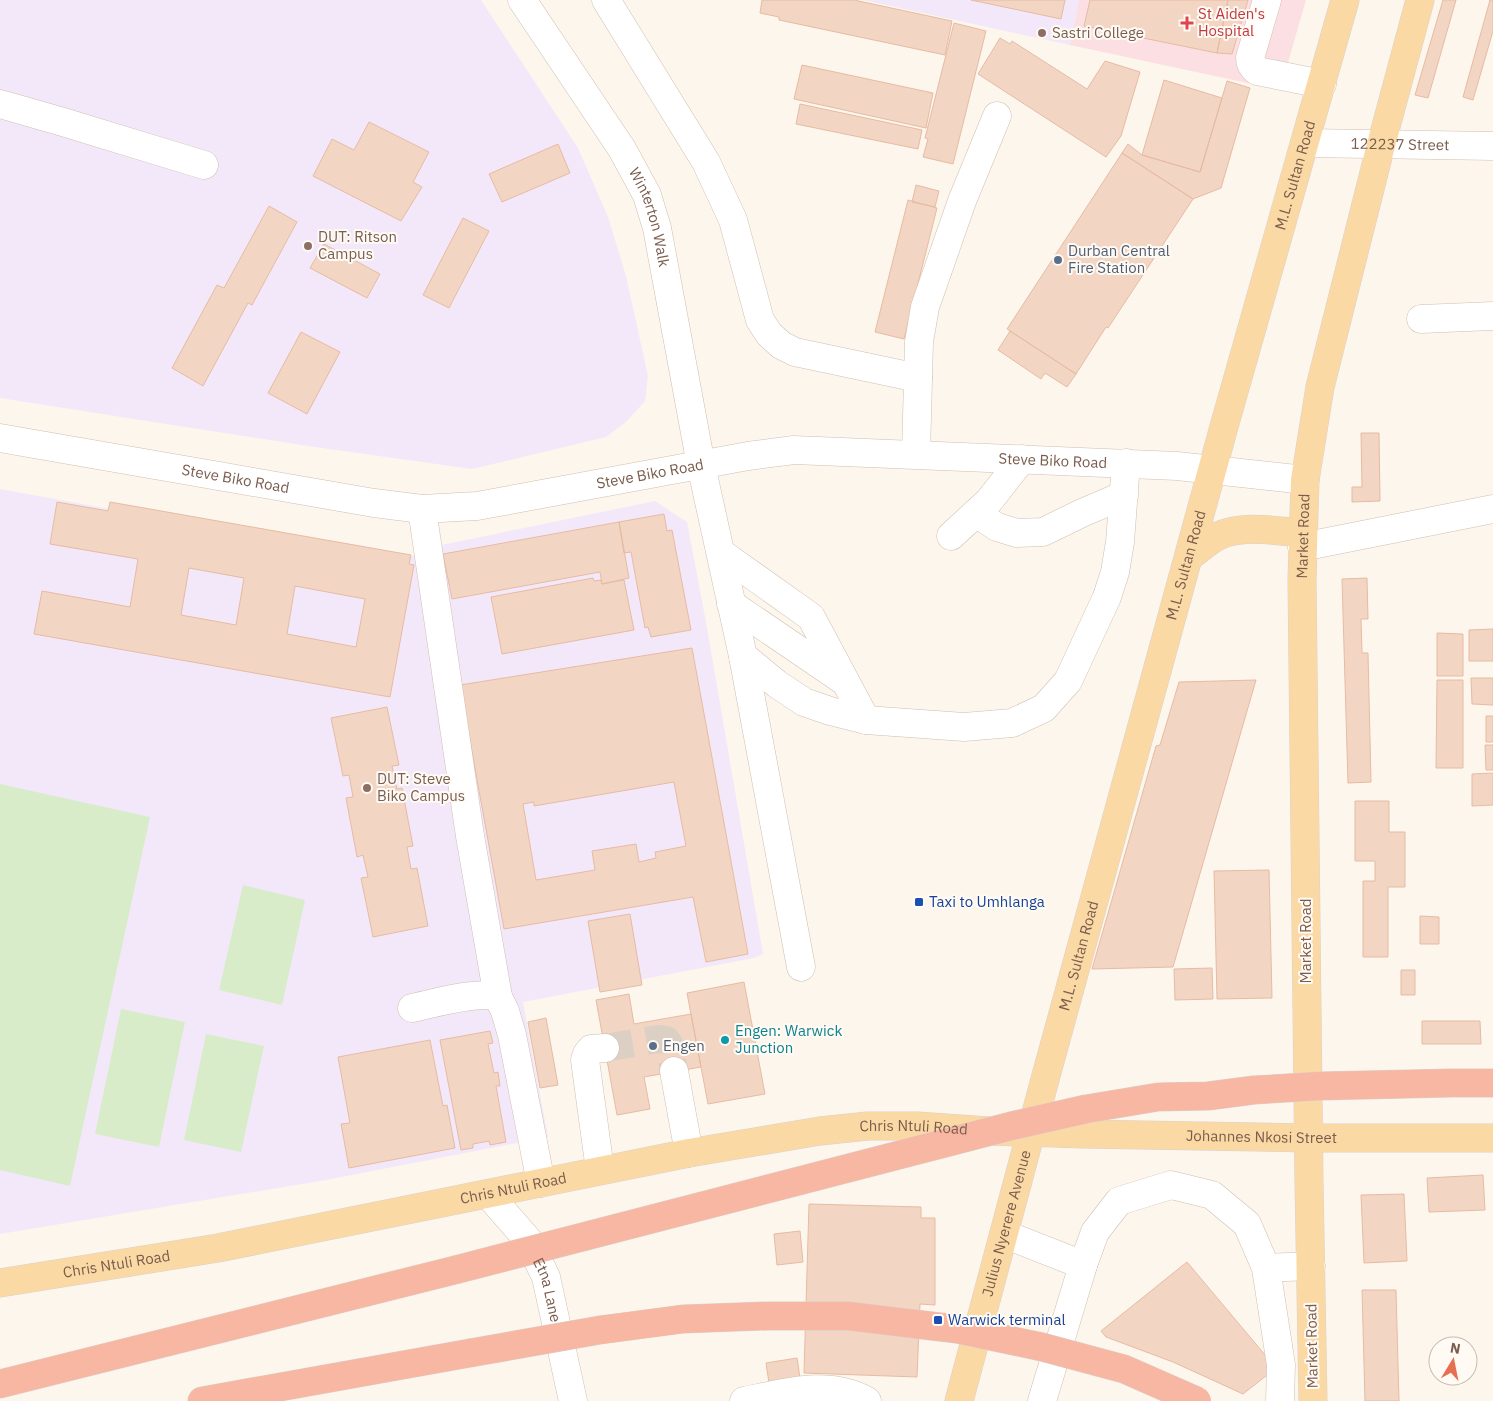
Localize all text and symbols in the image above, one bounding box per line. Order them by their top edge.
place label: St Aiden's Hospital [1198,4,1265,40]
marker: St Aiden's Hospital [1180,16,1194,30]
place label: Sastri College [1052,23,1144,42]
marker: Sastri College [1036,27,1048,39]
street label: M.L. Sultan Road [1270,118,1319,232]
street label: 122237 Street [1350,134,1450,154]
street label: Winterton Walk [625,164,674,269]
place label: DUT: Ritson Campus [318,227,397,263]
marker: DUT: Ritson Campus [302,240,314,252]
place label: Durban Central Fire Station [1068,241,1170,277]
marker: Durban Central Fire Station [1052,254,1064,266]
street label: Steve Biko Road [998,449,1108,472]
street label: Steve Biko Road [595,454,705,493]
street label: Steve Biko Road [180,460,291,497]
street label: Market Road [1292,493,1314,579]
street label: M.L. Sultan Road [1161,508,1210,622]
place label: DUT: Steve Biko Campus [377,769,465,805]
marker: DUT: Steve Biko Campus [361,782,373,794]
place label: Taxi to Umhlanga [929,892,1045,911]
marker: Taxi to Umhlanga [913,896,925,908]
street label: M.L. Sultan Road [1054,899,1102,1013]
street label: Market Road [1296,899,1315,983]
place label: Engen: Warwick Junction [735,1021,842,1057]
marker: Engen: Warwick Junction [719,1034,731,1046]
place label: Engen [663,1036,705,1055]
marker: Engen [647,1040,659,1052]
street label: Chris Ntuli Road [858,1116,968,1138]
street label: Johannes Nkosi Street [1186,1126,1337,1147]
street label: Julius Nyerere Avenue [977,1148,1035,1298]
street label: Chris Ntuli Road [458,1168,568,1208]
street label: Chris Ntuli Road [61,1246,171,1282]
street label: Etna Lane [529,1254,566,1324]
street label: Market Road [1301,1303,1322,1389]
place label: Warwick terminal [948,1310,1065,1329]
marker: Warwick terminal [932,1314,944,1326]
north arrow [1428,1336,1478,1386]
text: N [1449,1338,1462,1358]

